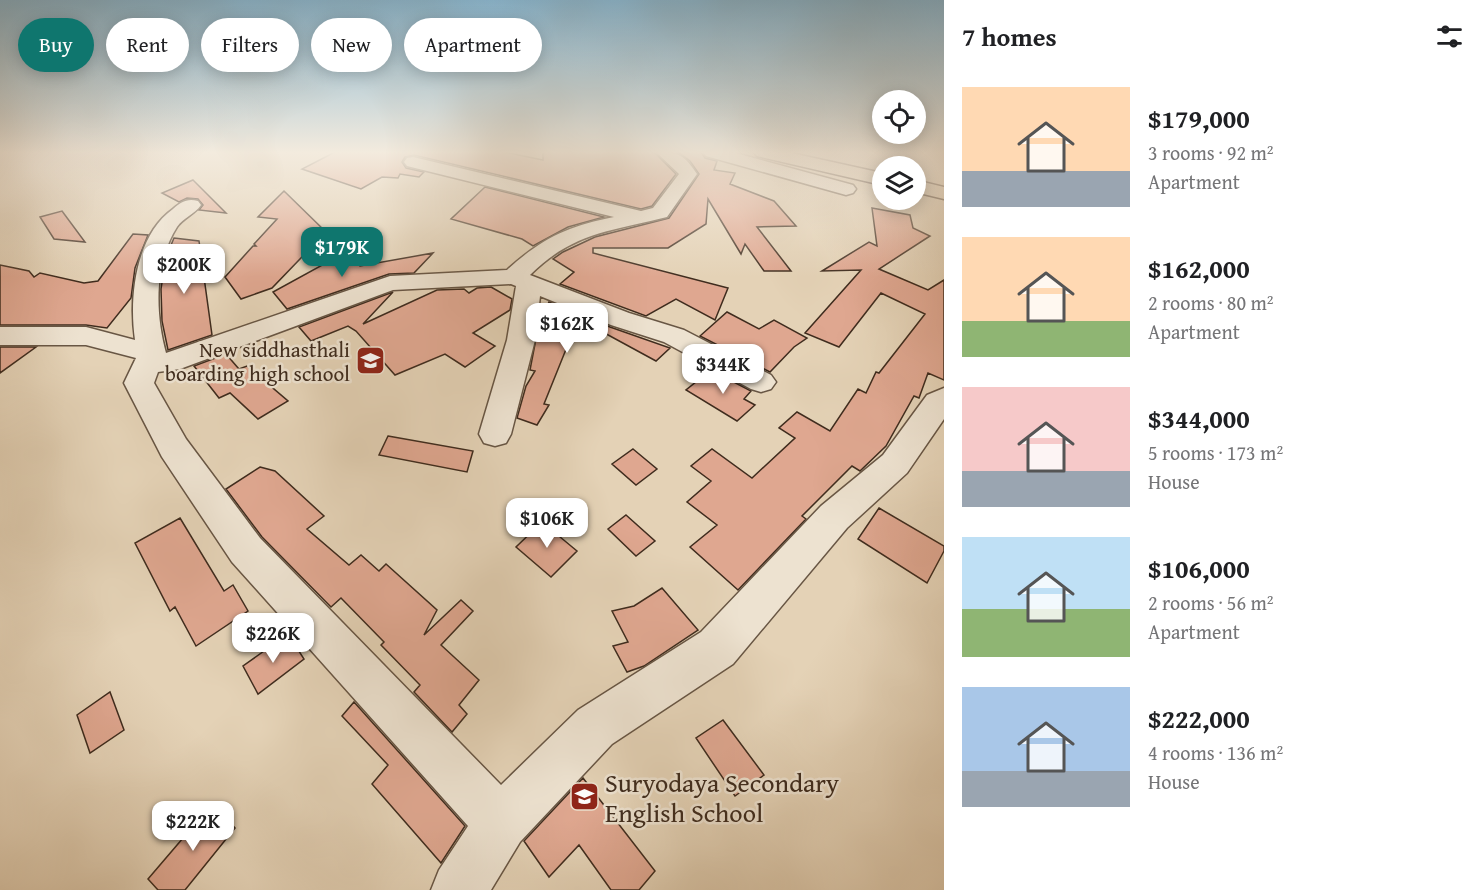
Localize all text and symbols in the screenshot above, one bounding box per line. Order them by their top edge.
text: 7 homes [962,17,1057,56]
chip: Buy [18,18,94,72]
chip: Rent [106,18,189,72]
chip: Filters [201,18,299,72]
chip: New [311,18,392,72]
chip: Apartment [404,18,542,72]
icon: filters [1433,20,1466,53]
map controls [872,90,926,210]
button: locate [872,90,926,144]
text: $179,000 [1148,99,1250,138]
icon: home [1010,111,1082,183]
text: 3 rooms · 92 m² [1148,138,1274,167]
button: layers [872,156,926,210]
text: Apartment [1148,167,1240,196]
pin: $179K [300,227,384,278]
text: $179K [315,232,369,261]
pin: $200K [142,244,226,295]
text: $200K [157,249,211,278]
text: $162,000 [1148,249,1250,288]
icon: home [1010,261,1082,333]
text: 2 rooms · 80 m² [1148,288,1274,317]
pin: $162K [525,303,609,354]
text: $162K [540,308,594,337]
text: Apartment [1148,317,1240,346]
place label: New siddhasthali boarding high school [165,334,350,389]
pin: $344K [681,344,765,395]
school or university icon: New siddhasthali boarding high school [355,345,387,377]
text: $344K [696,349,750,378]
text: $344,000 [1148,399,1250,438]
icon: home [1010,411,1082,483]
text: 5 rooms · 173 m² [1148,438,1283,467]
text: House [1148,467,1200,496]
pin: $106K [505,498,589,549]
text: $106K [520,503,574,532]
text: $106,000 [1148,549,1250,588]
icon: home [1010,561,1082,633]
text: 2 rooms · 56 m² [1148,588,1274,617]
pin: $226K [231,613,315,664]
text: Apartment [1148,617,1240,646]
text: $226K [246,618,300,647]
text: $222,000 [1148,699,1250,738]
icon: home [1010,711,1082,783]
text: 4 rooms · 136 m² [1148,738,1283,767]
place label: Suryodaya Secondary English School [605,763,839,832]
text: House [1148,767,1200,796]
school or university icon: Suryodaya Secondary English School [568,781,600,813]
pin: $222K [151,801,235,852]
text: $222K [166,806,220,835]

